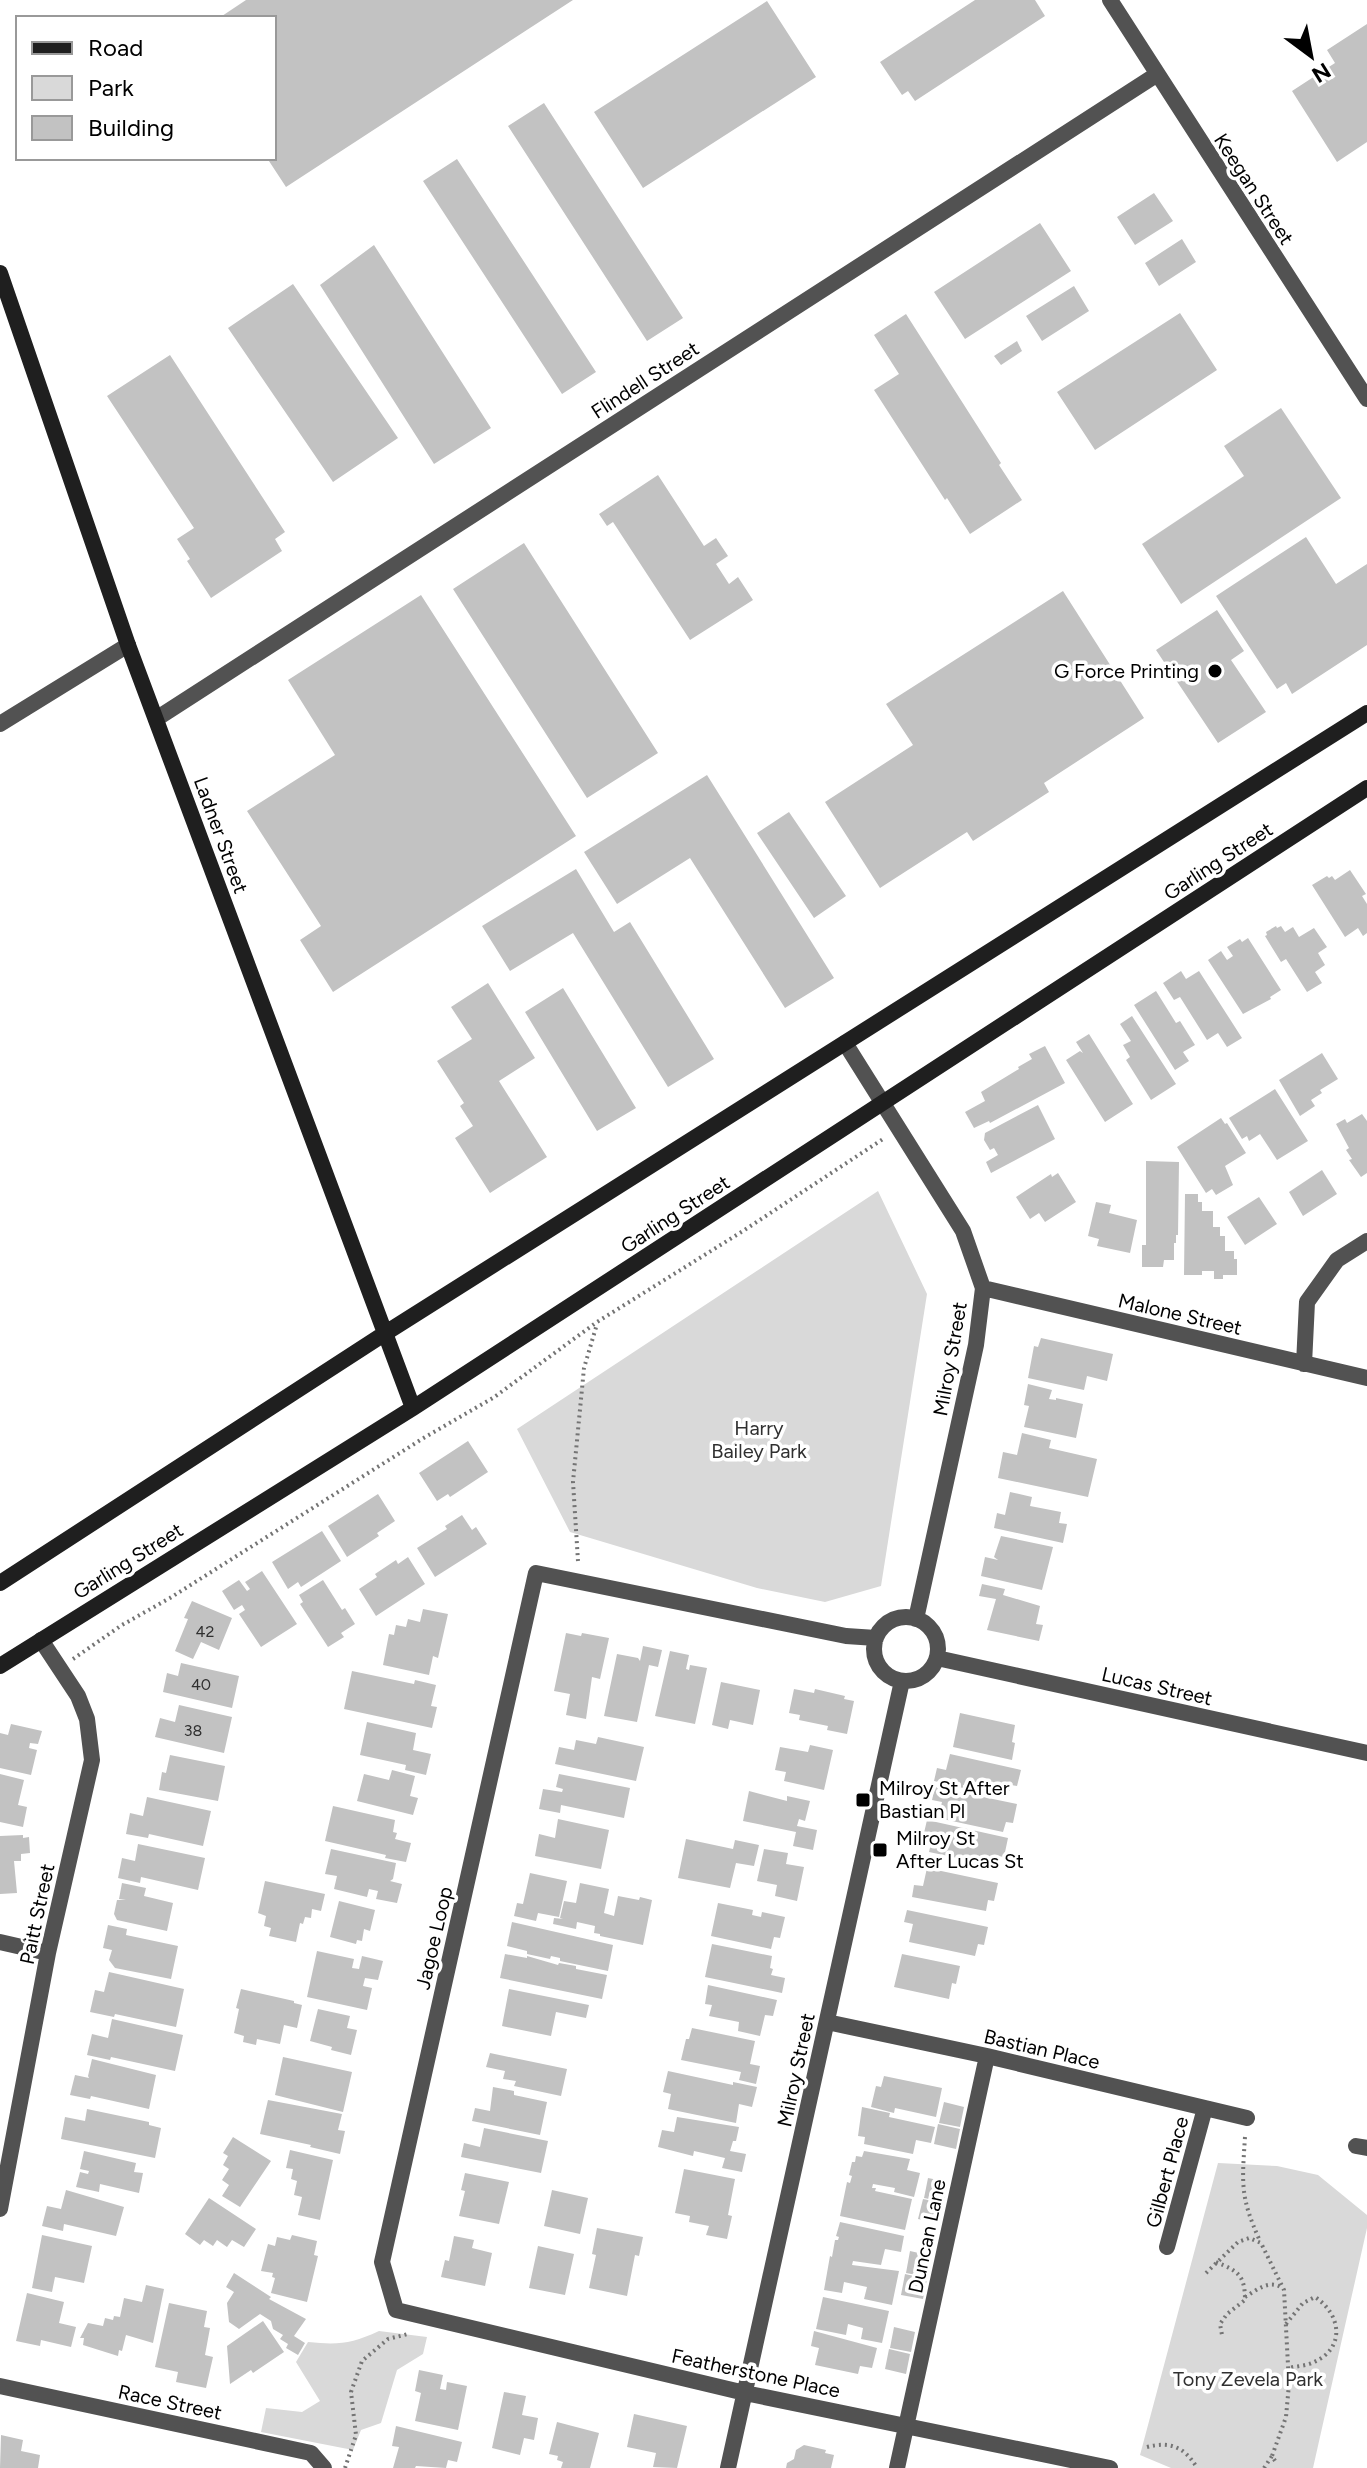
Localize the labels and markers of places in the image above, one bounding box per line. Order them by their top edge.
place label: G Force Printing [1054,659,1199,683]
marker: G Force Printing [1206,662,1224,680]
place label: Milroy St After Bastian Pl [879,1776,1010,1823]
marker: Milroy St After Bastian Pl [854,1791,872,1809]
place label: Milroy St After Lucas St [896,1826,1024,1873]
marker: Milroy St After Lucas St [871,1841,889,1859]

